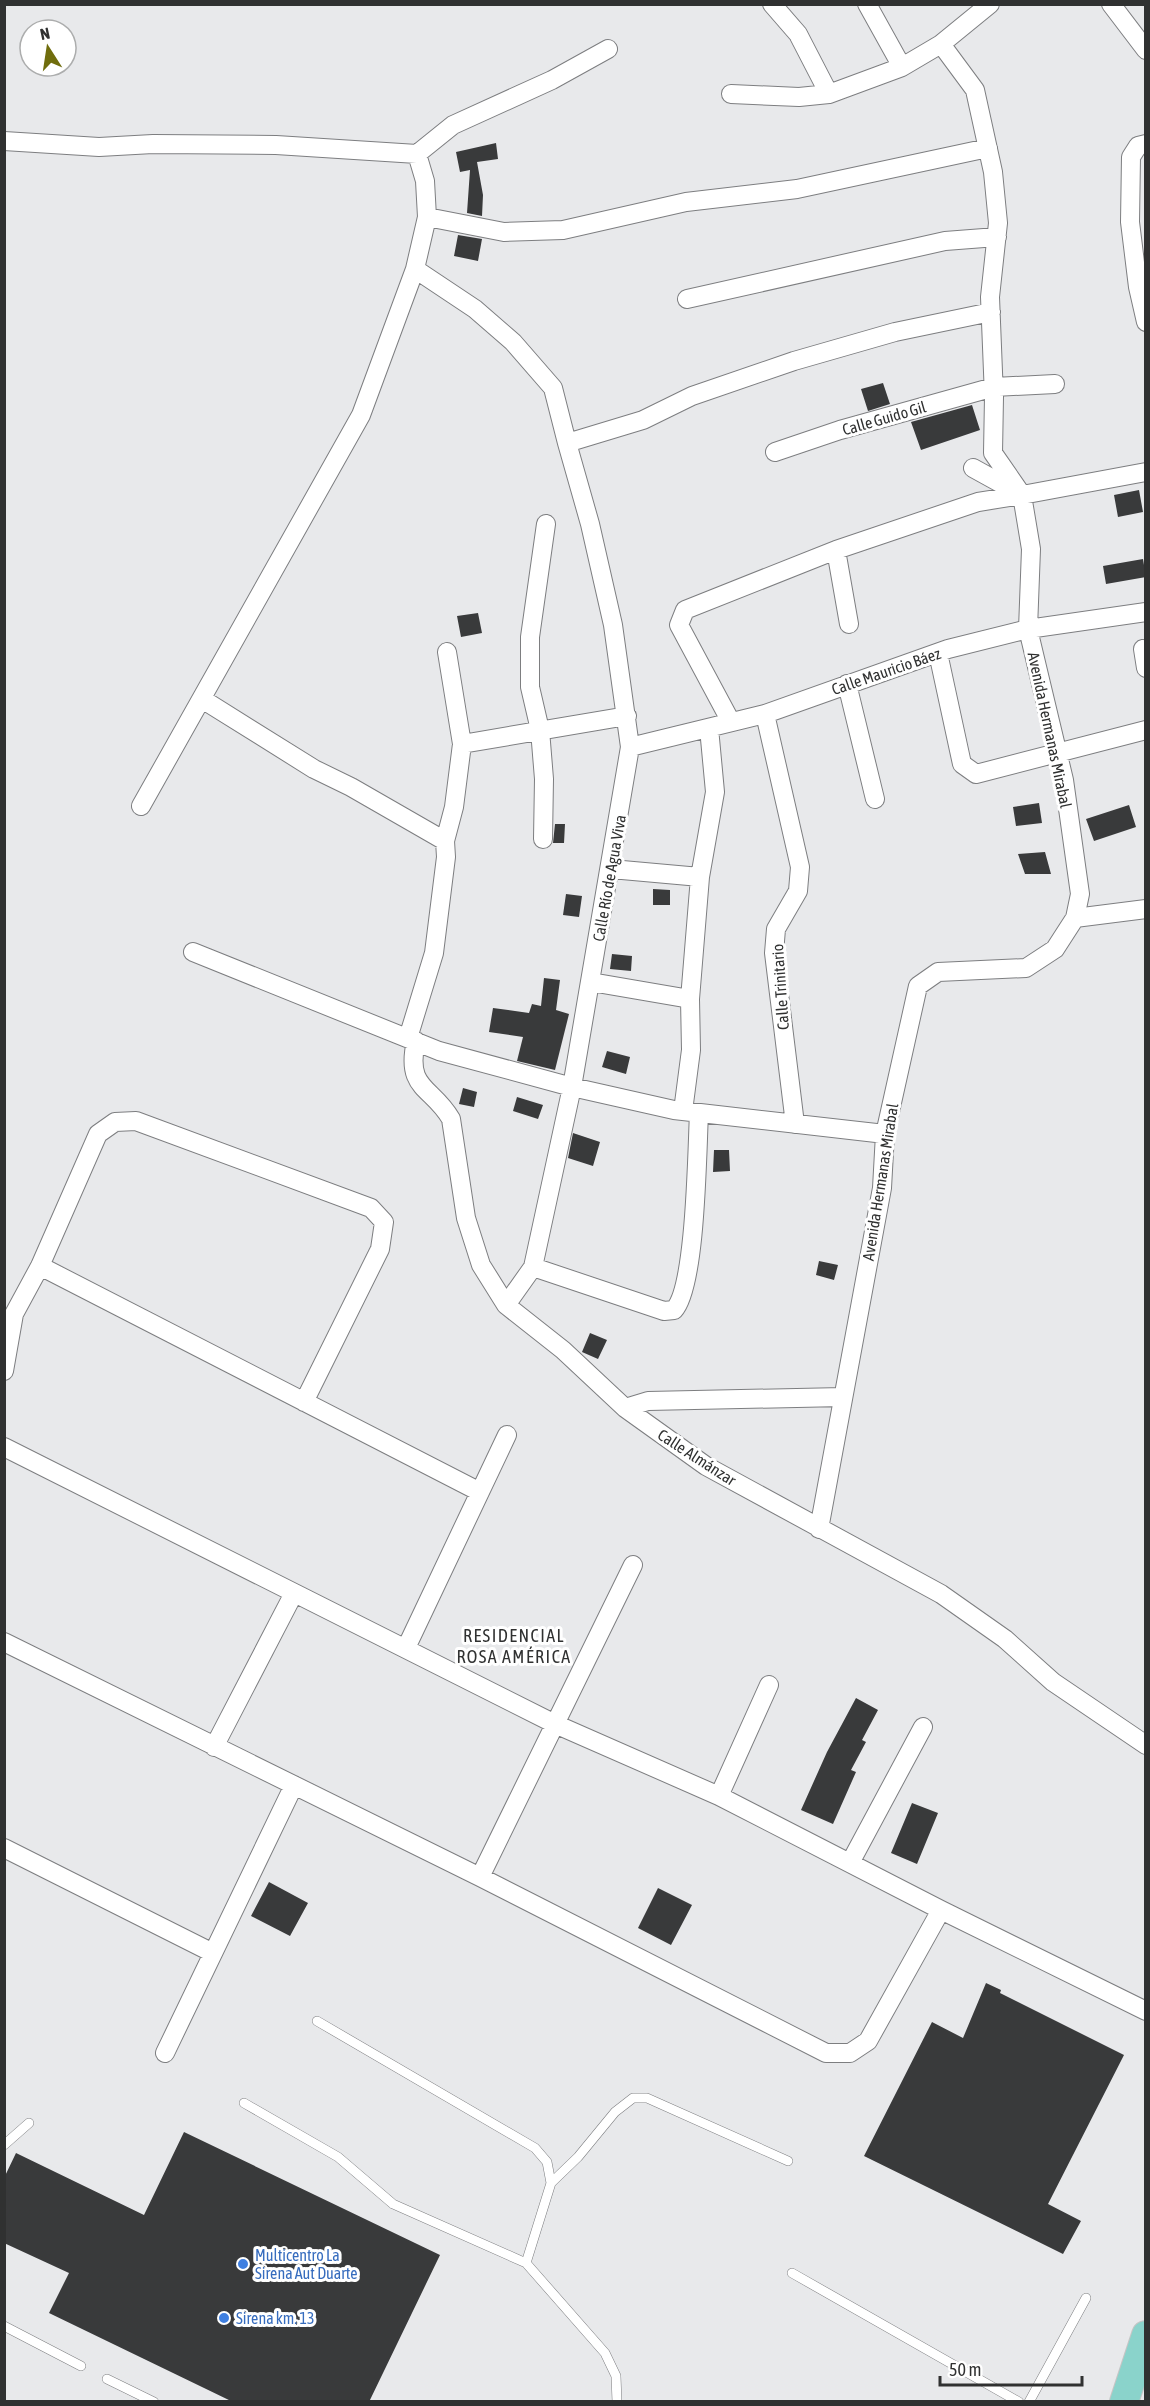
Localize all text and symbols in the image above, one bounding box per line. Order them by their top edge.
north arrow [18,18,78,78]
text: N [38,24,51,43]
street label: Calle Guido Gil [840,397,929,439]
street label: Calle Mauricio Báez [829,644,943,698]
street label: Avenida Hermanas Mirabal [1025,650,1075,810]
street label: Calle Río de Agua Viva [589,813,630,943]
street label: Calle Trinitario [768,943,792,1031]
street label: Avenida Hermanas Mirabal [859,1101,901,1262]
street label: Calle Almánzar [655,1425,740,1489]
district label: RESIDENCIAL ROSA AMÉRICA [456,1625,572,1667]
place label: Multicentro La Sirena Aut Duarte [255,2246,358,2282]
marker: Multicentro La Sirena Aut Duarte [236,2257,250,2271]
place label: Sirena km. 13 [236,2309,314,2327]
marker: Sirena km. 13 [217,2311,231,2325]
scale bar [940,2349,1082,2387]
text: 50 m [949,2359,981,2380]

